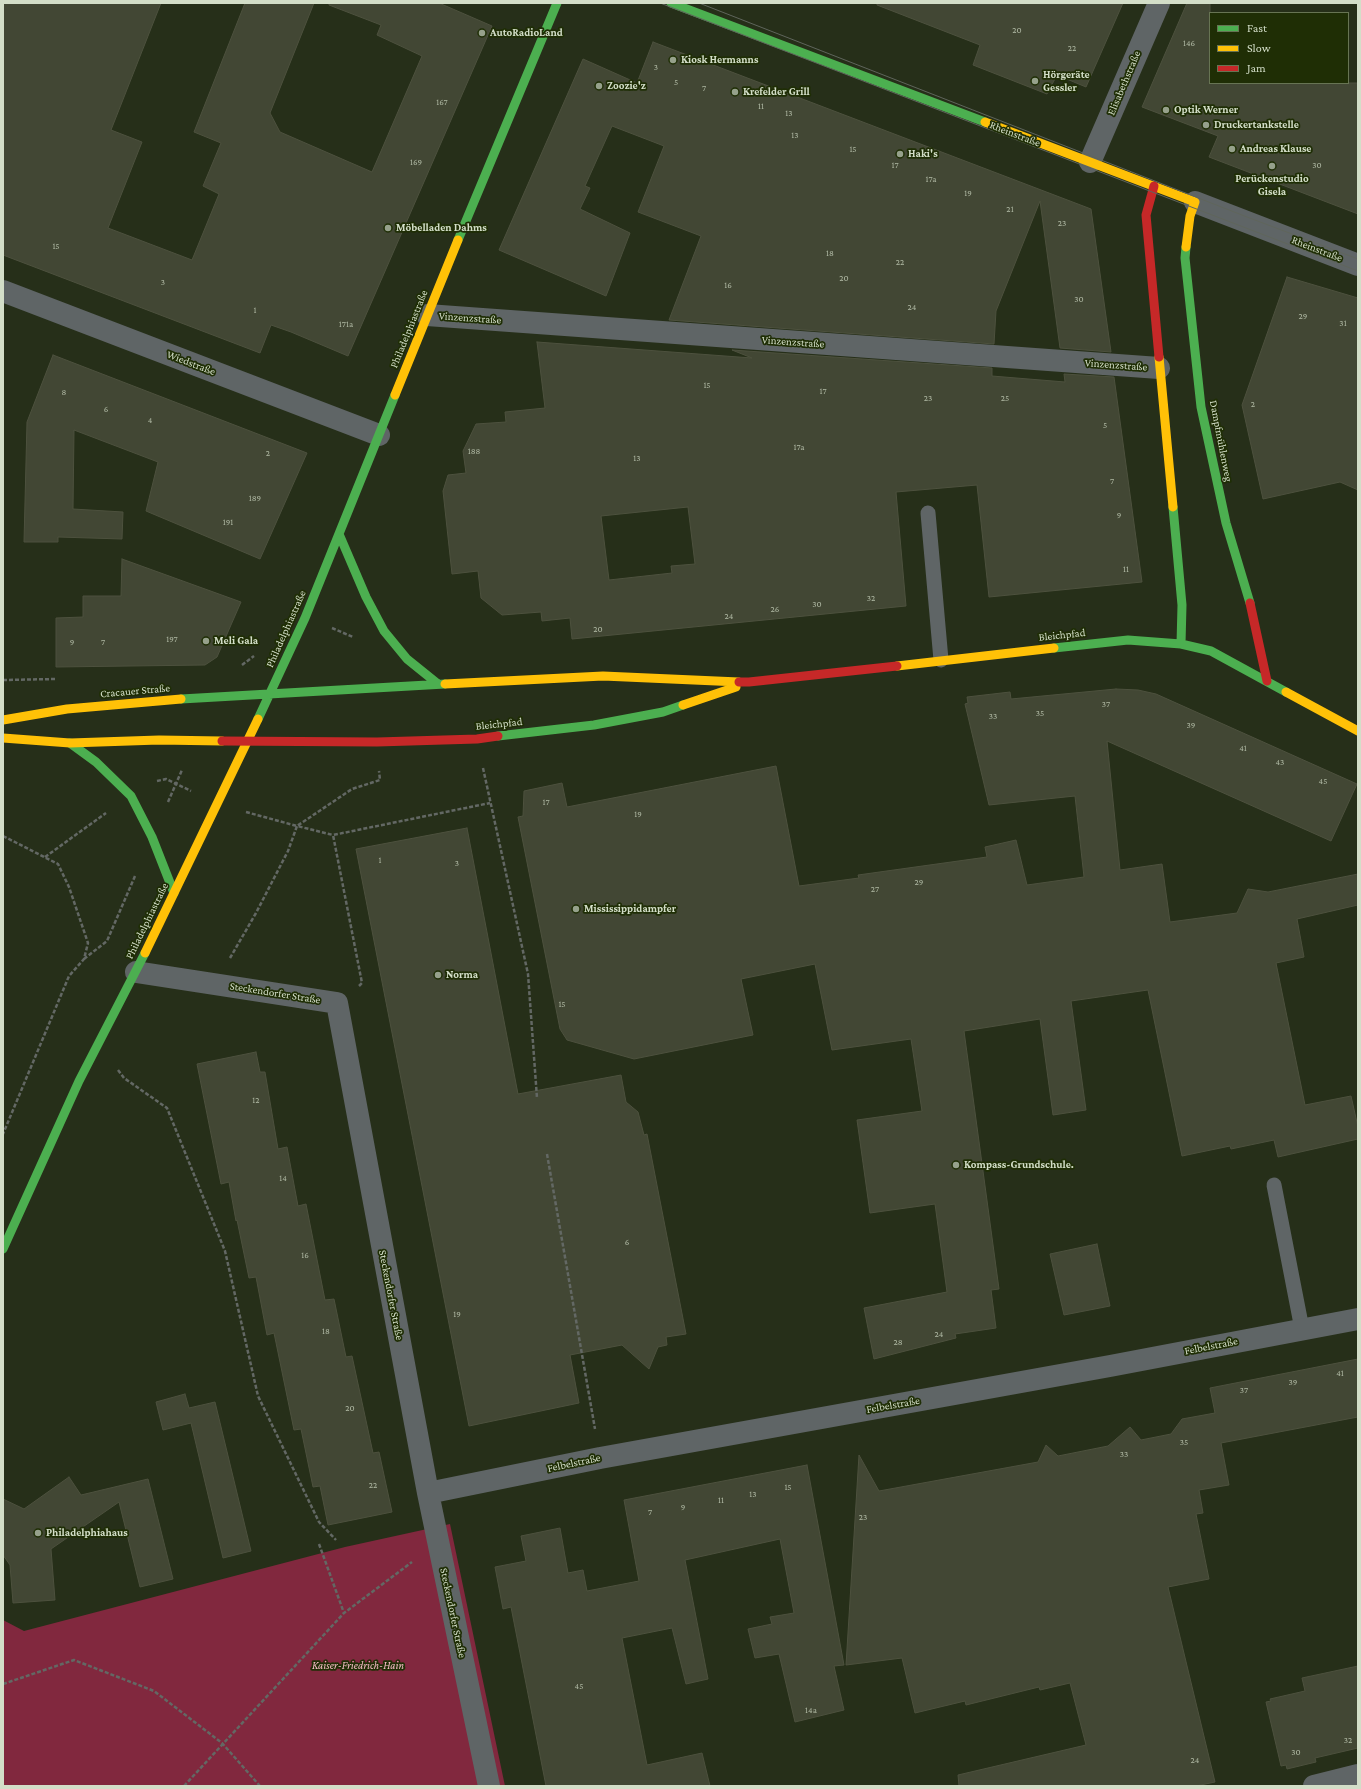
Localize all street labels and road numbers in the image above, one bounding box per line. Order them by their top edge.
street label: Elisabethstraße [1104,49,1144,117]
street label: Rheinstraße [988,118,1042,150]
street label: Rheinstraße [1290,233,1344,265]
street label: Philadelphiastraße [387,288,431,370]
street label: Vinzenzstraße [438,309,502,327]
street label: Vinzenzstraße [761,333,825,351]
street label: Wiedstraße [165,348,217,378]
street label: Vinzenzstraße [1084,356,1148,374]
street label: Dampfmühlenweg [1207,399,1235,483]
street label: Philadelphiastraße [263,588,309,670]
street label: Bleichpfad [1038,626,1086,644]
street label: Cracauer Straße [100,681,170,701]
street label: Bleichpfad [475,715,523,733]
street label: Philadelphiastraße [123,881,171,961]
street label: Steckendorfer Straße [229,979,321,1007]
street label: Steckendorfer Straße [376,1249,406,1341]
street label: Felbelstraße [1183,1334,1239,1358]
street label: Felbelstraße [865,1394,921,1416]
street label: Felbelstraße [546,1451,602,1475]
street label: Steckendorfer Straße [437,1567,469,1659]

